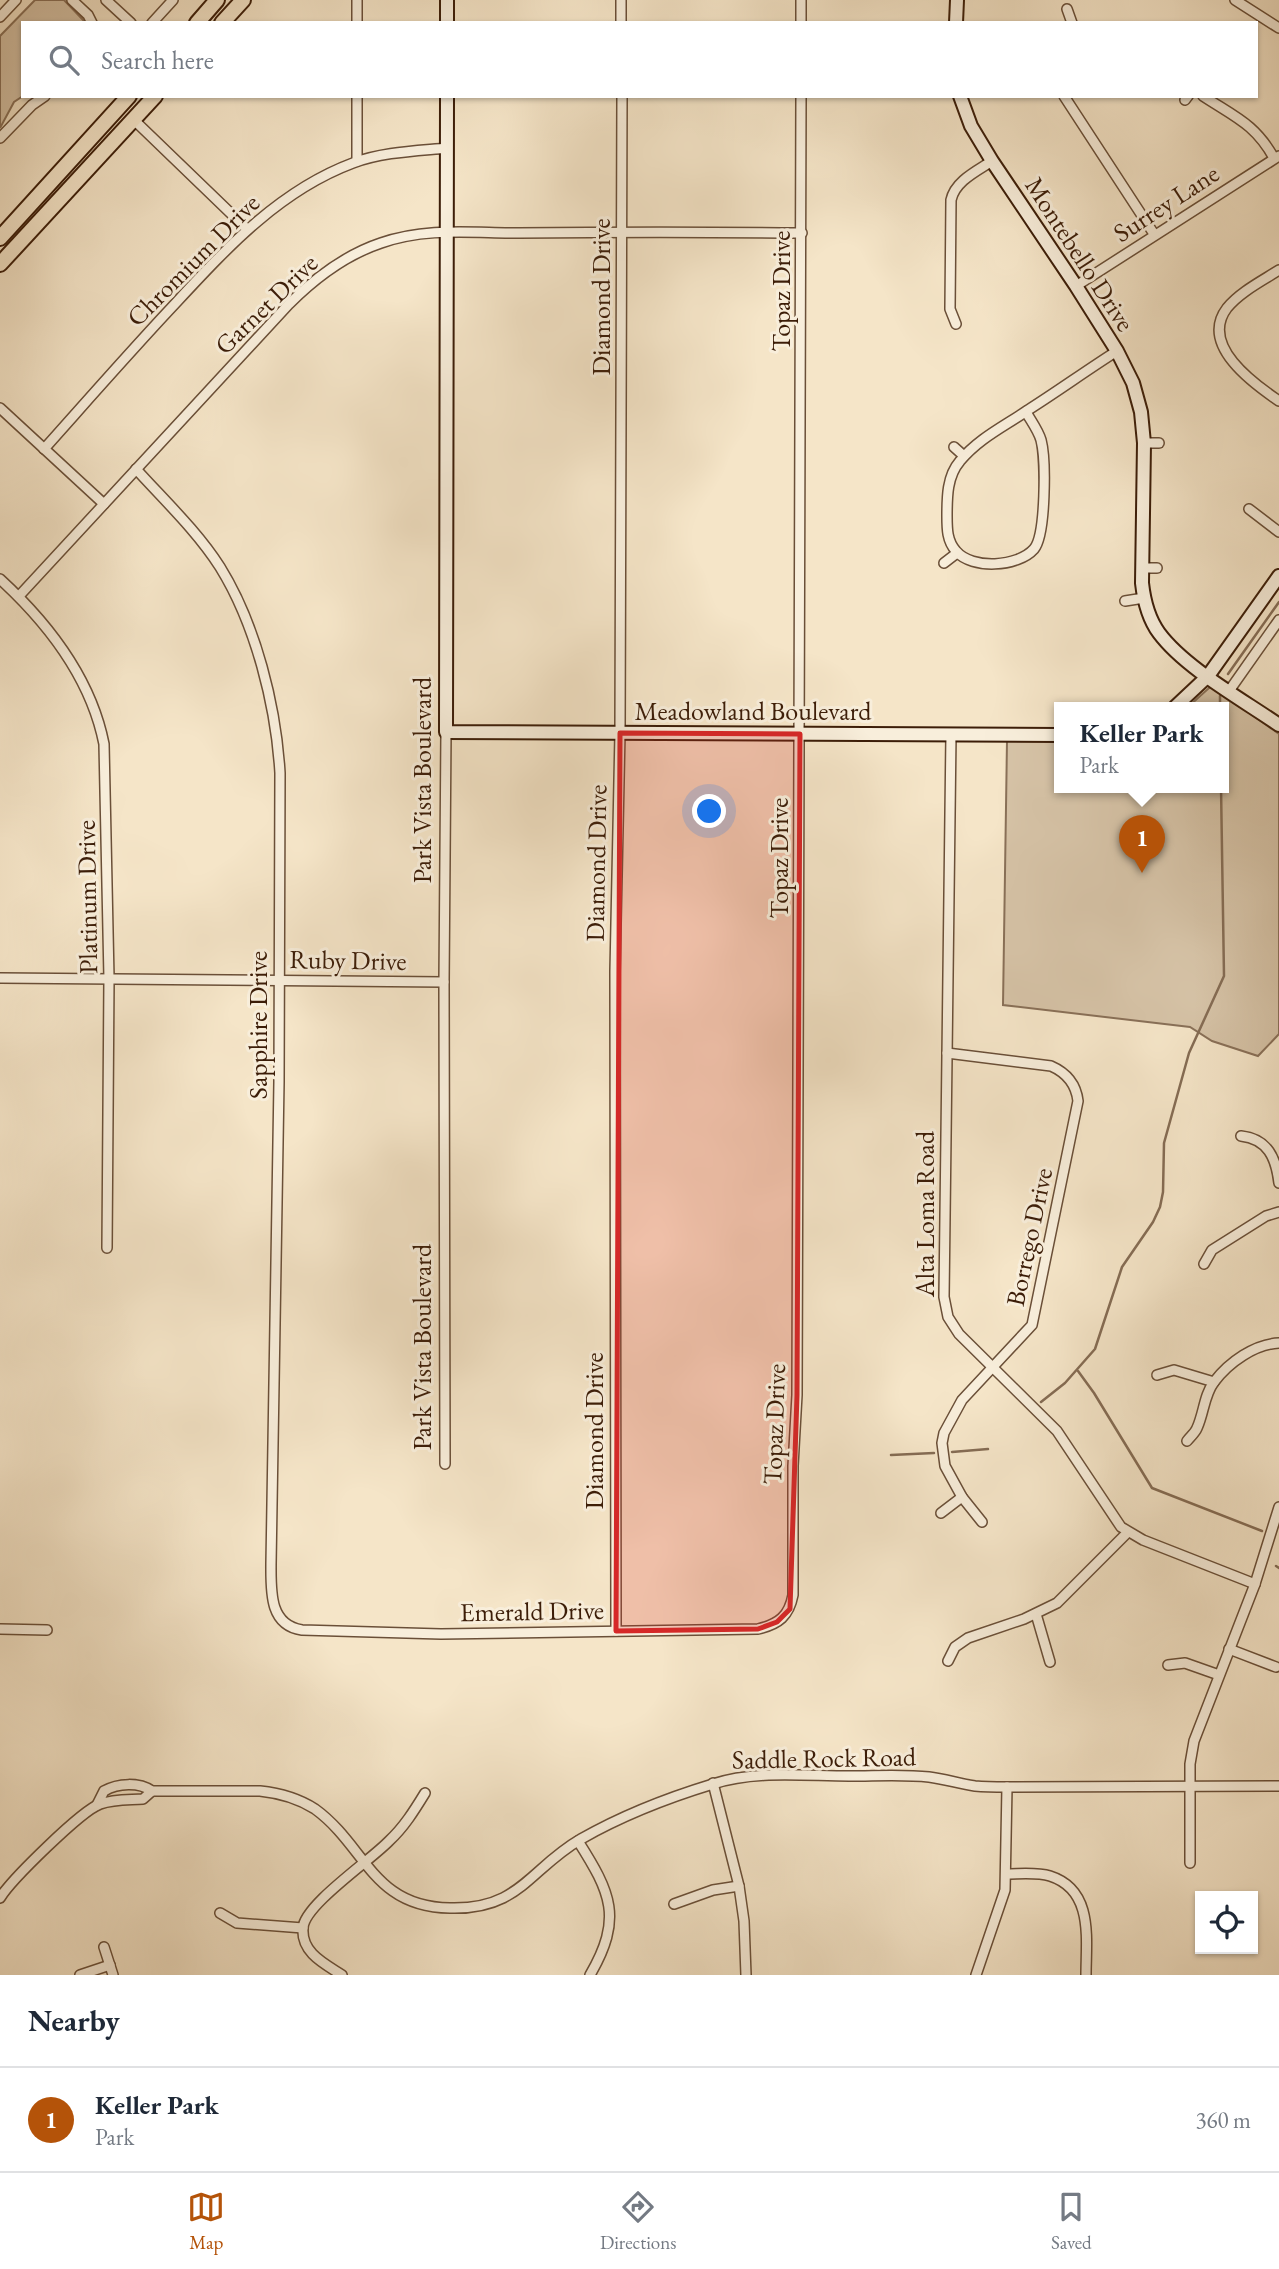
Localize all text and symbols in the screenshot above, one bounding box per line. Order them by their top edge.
search box [21,21,1258,98]
icon: search [45,41,83,79]
text: Search here [101,43,214,77]
street label: Surrey Lane [1107,156,1225,250]
street label: Montebello Drive [1017,170,1143,338]
street label: Chromium Drive [119,186,267,334]
street label: Diamond Drive [584,218,618,376]
street label: Topaz Drive [764,231,798,351]
street label: Garnet Drive [207,246,325,362]
street label: Park Vista Boulevard [405,676,439,883]
street label: Meadowland Boulevard [635,694,872,728]
popup [1054,702,1229,793]
text: Keller Park [1080,716,1203,750]
text: Park [1080,750,1119,780]
street label: Diamond Drive [578,784,614,942]
your location [692,794,726,828]
street label: Topaz Drive [762,798,796,918]
pin: 1 [1119,815,1165,873]
street label: Platinum Drive [69,820,105,974]
street label: Ruby Drive [289,942,407,978]
street label: Sapphire Drive [241,951,275,1099]
street label: Alta Loma Road [908,1130,942,1298]
street label: Borrego Drive [998,1165,1060,1309]
street label: Park Vista Boulevard [405,1243,439,1450]
street label: Diamond Drive [577,1352,611,1510]
street label: Topaz Drive [755,1363,793,1485]
street label: Emerald Drive [460,1593,604,1629]
street label: Saddle Rock Road [732,1739,917,1777]
map controls [1195,1891,1258,1954]
button: locate [1195,1891,1258,1954]
text: Nearby [28,2001,120,2040]
text: Keller Park [95,2088,219,2122]
text: 1 [45,2105,57,2135]
text: 360 m [1195,2105,1251,2135]
text: Park [95,2122,134,2152]
tab: Map [187,2188,225,2255]
tab: Directions [600,2188,676,2255]
tab: Saved [1051,2188,1092,2255]

